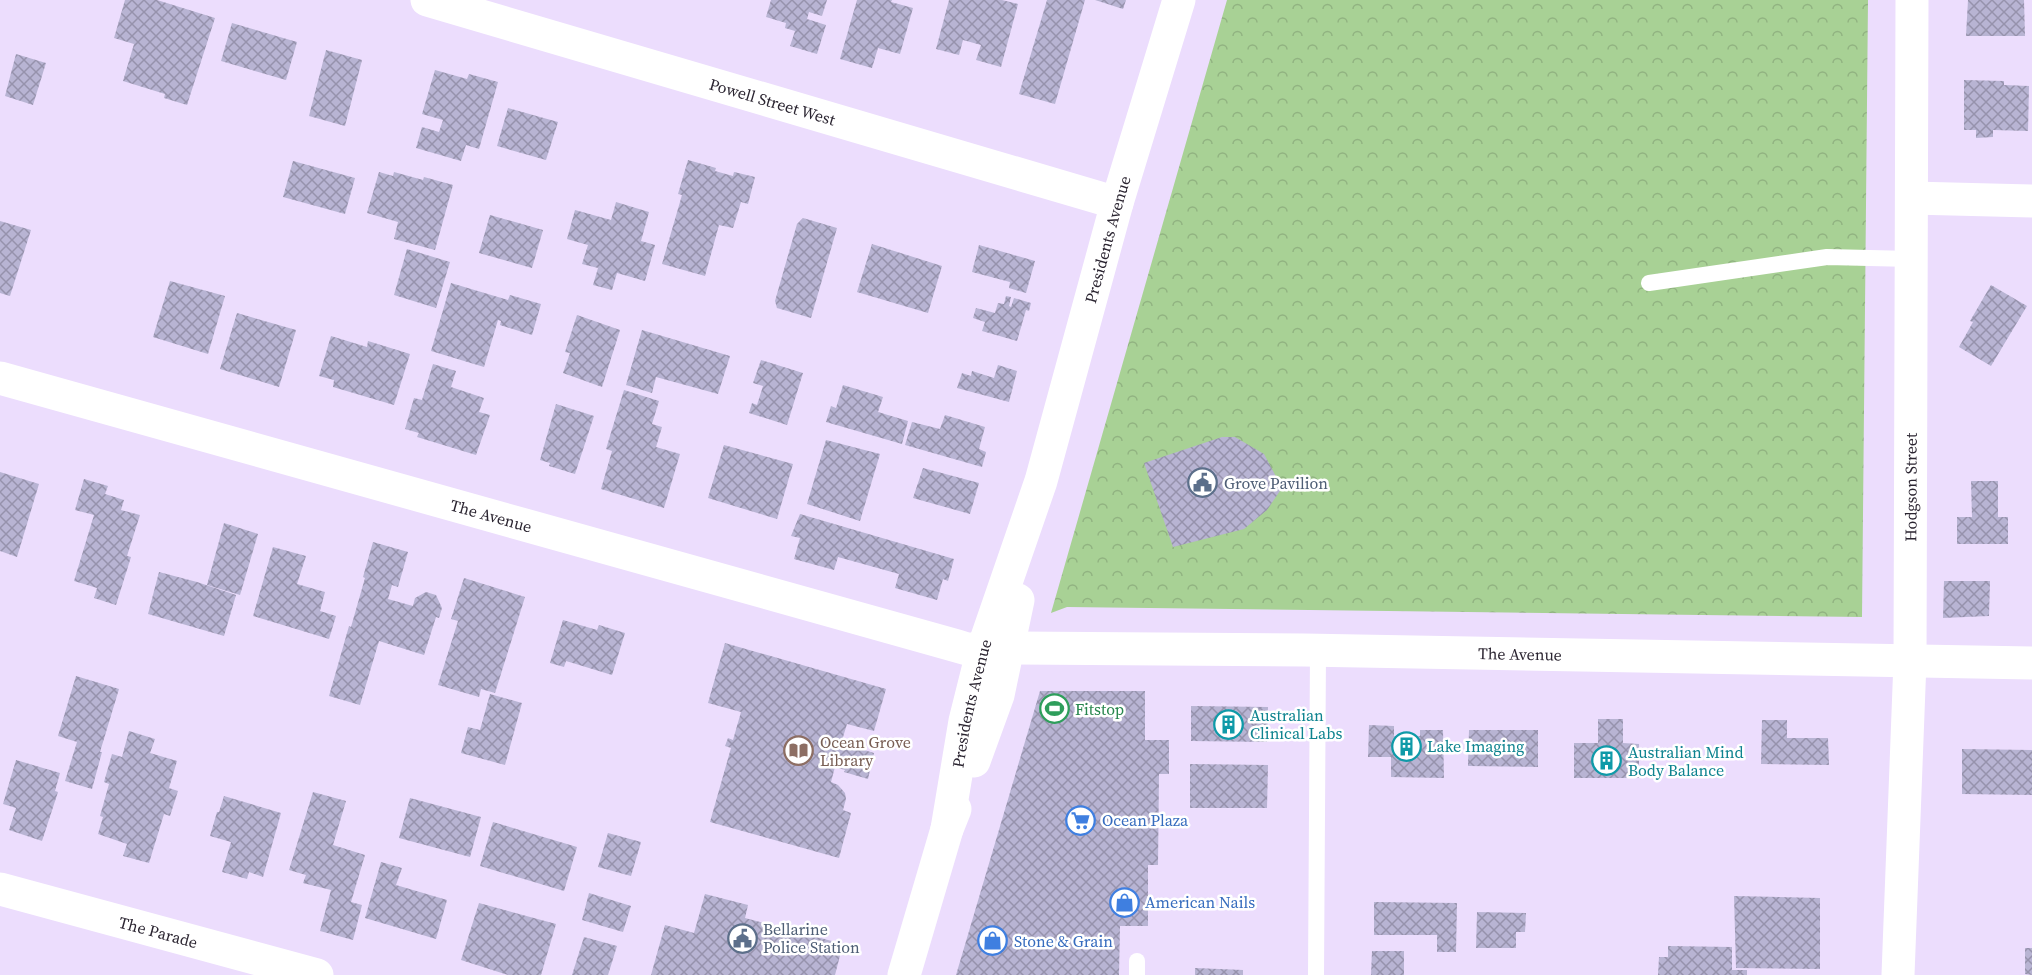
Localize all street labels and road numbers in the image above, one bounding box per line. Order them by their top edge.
street label: Powell Street West [707,73,839,131]
street label: Presidents Avenue [1079,173,1136,305]
street label: Hodgson Street [1899,432,1922,542]
street label: The Avenue [448,494,534,537]
street label: Presidents Avenue [946,636,997,769]
street label: The Avenue [1478,642,1562,666]
street label: The Parade [116,911,200,953]

